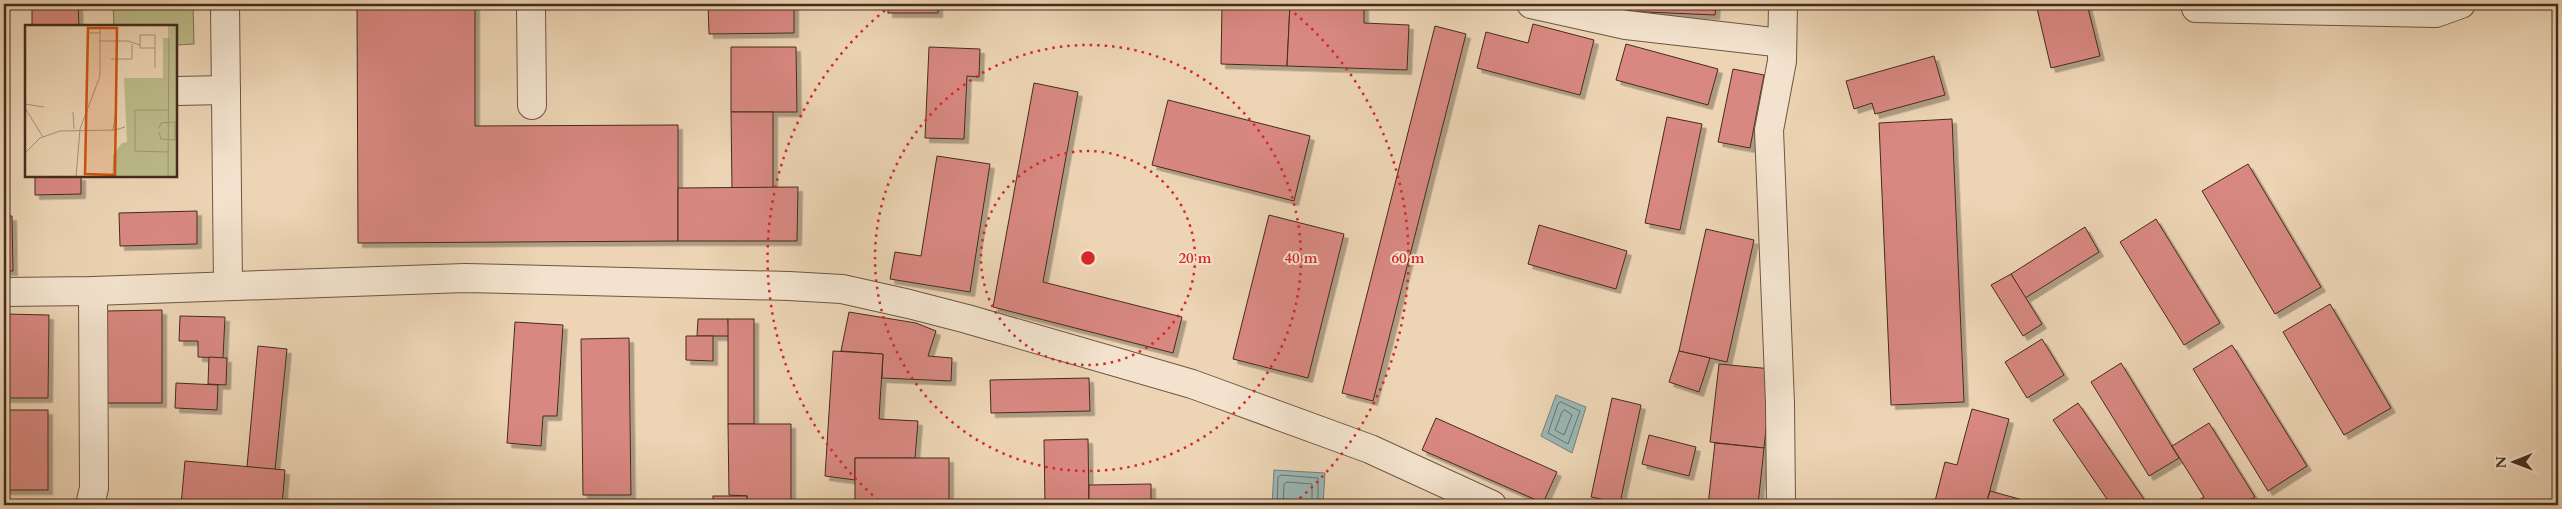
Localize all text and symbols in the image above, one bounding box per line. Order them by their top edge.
inset map [25,25,178,178]
text: 20 m [1178,248,1212,268]
text: 40 m [1284,248,1318,268]
text: 60 m [1391,248,1425,268]
centre of rings [1079,249,1097,267]
north arrow [2490,436,2540,486]
text: N [2492,456,2511,468]

